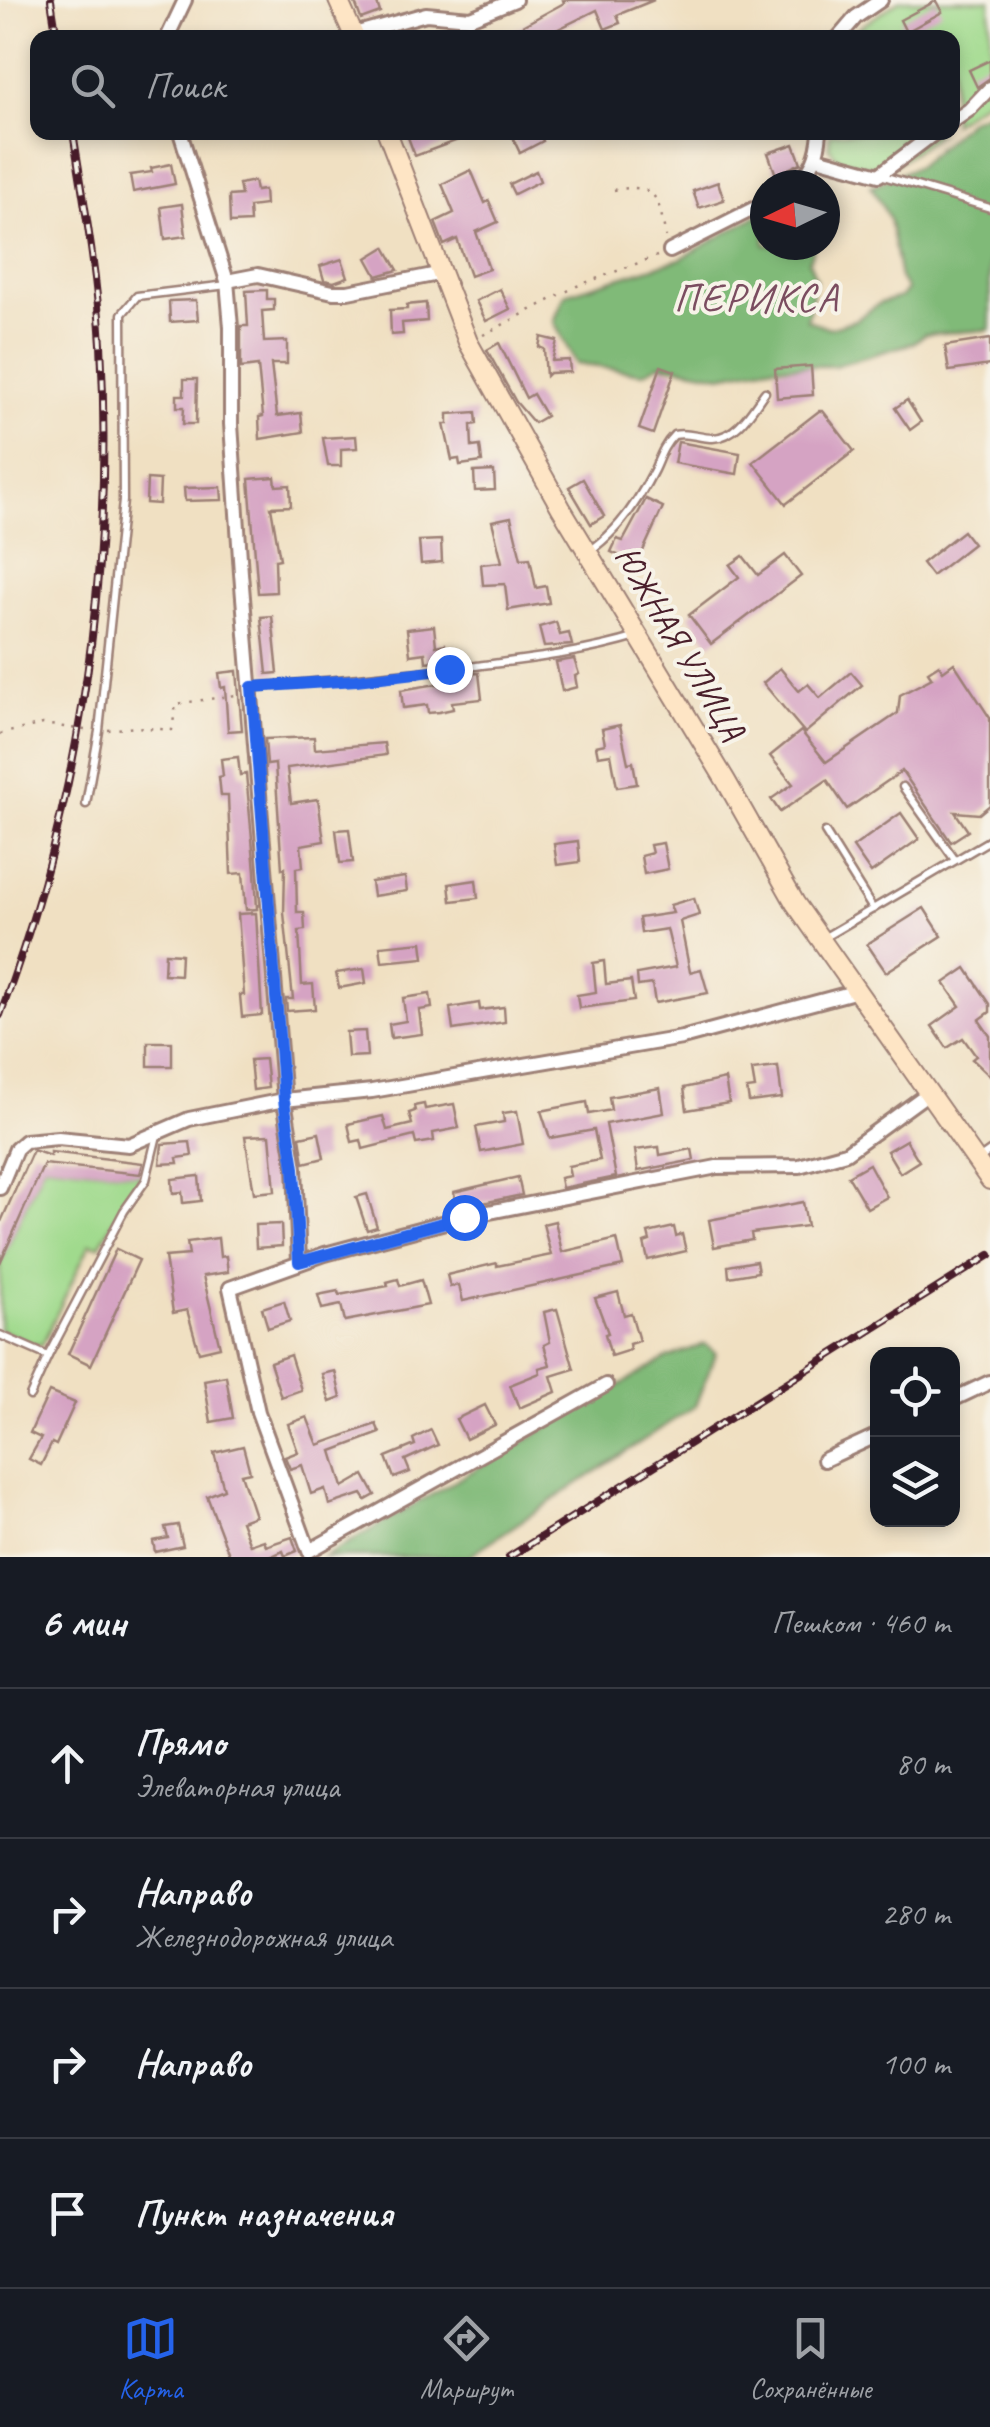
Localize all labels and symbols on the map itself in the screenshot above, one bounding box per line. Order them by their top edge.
north arrow [750,170,840,260]
district label: ПЕРИКСА [674,273,840,323]
street label: ЮЖНАЯ УЛИЦА [604,537,756,750]
route end [427,647,473,693]
route start [442,1195,488,1241]

